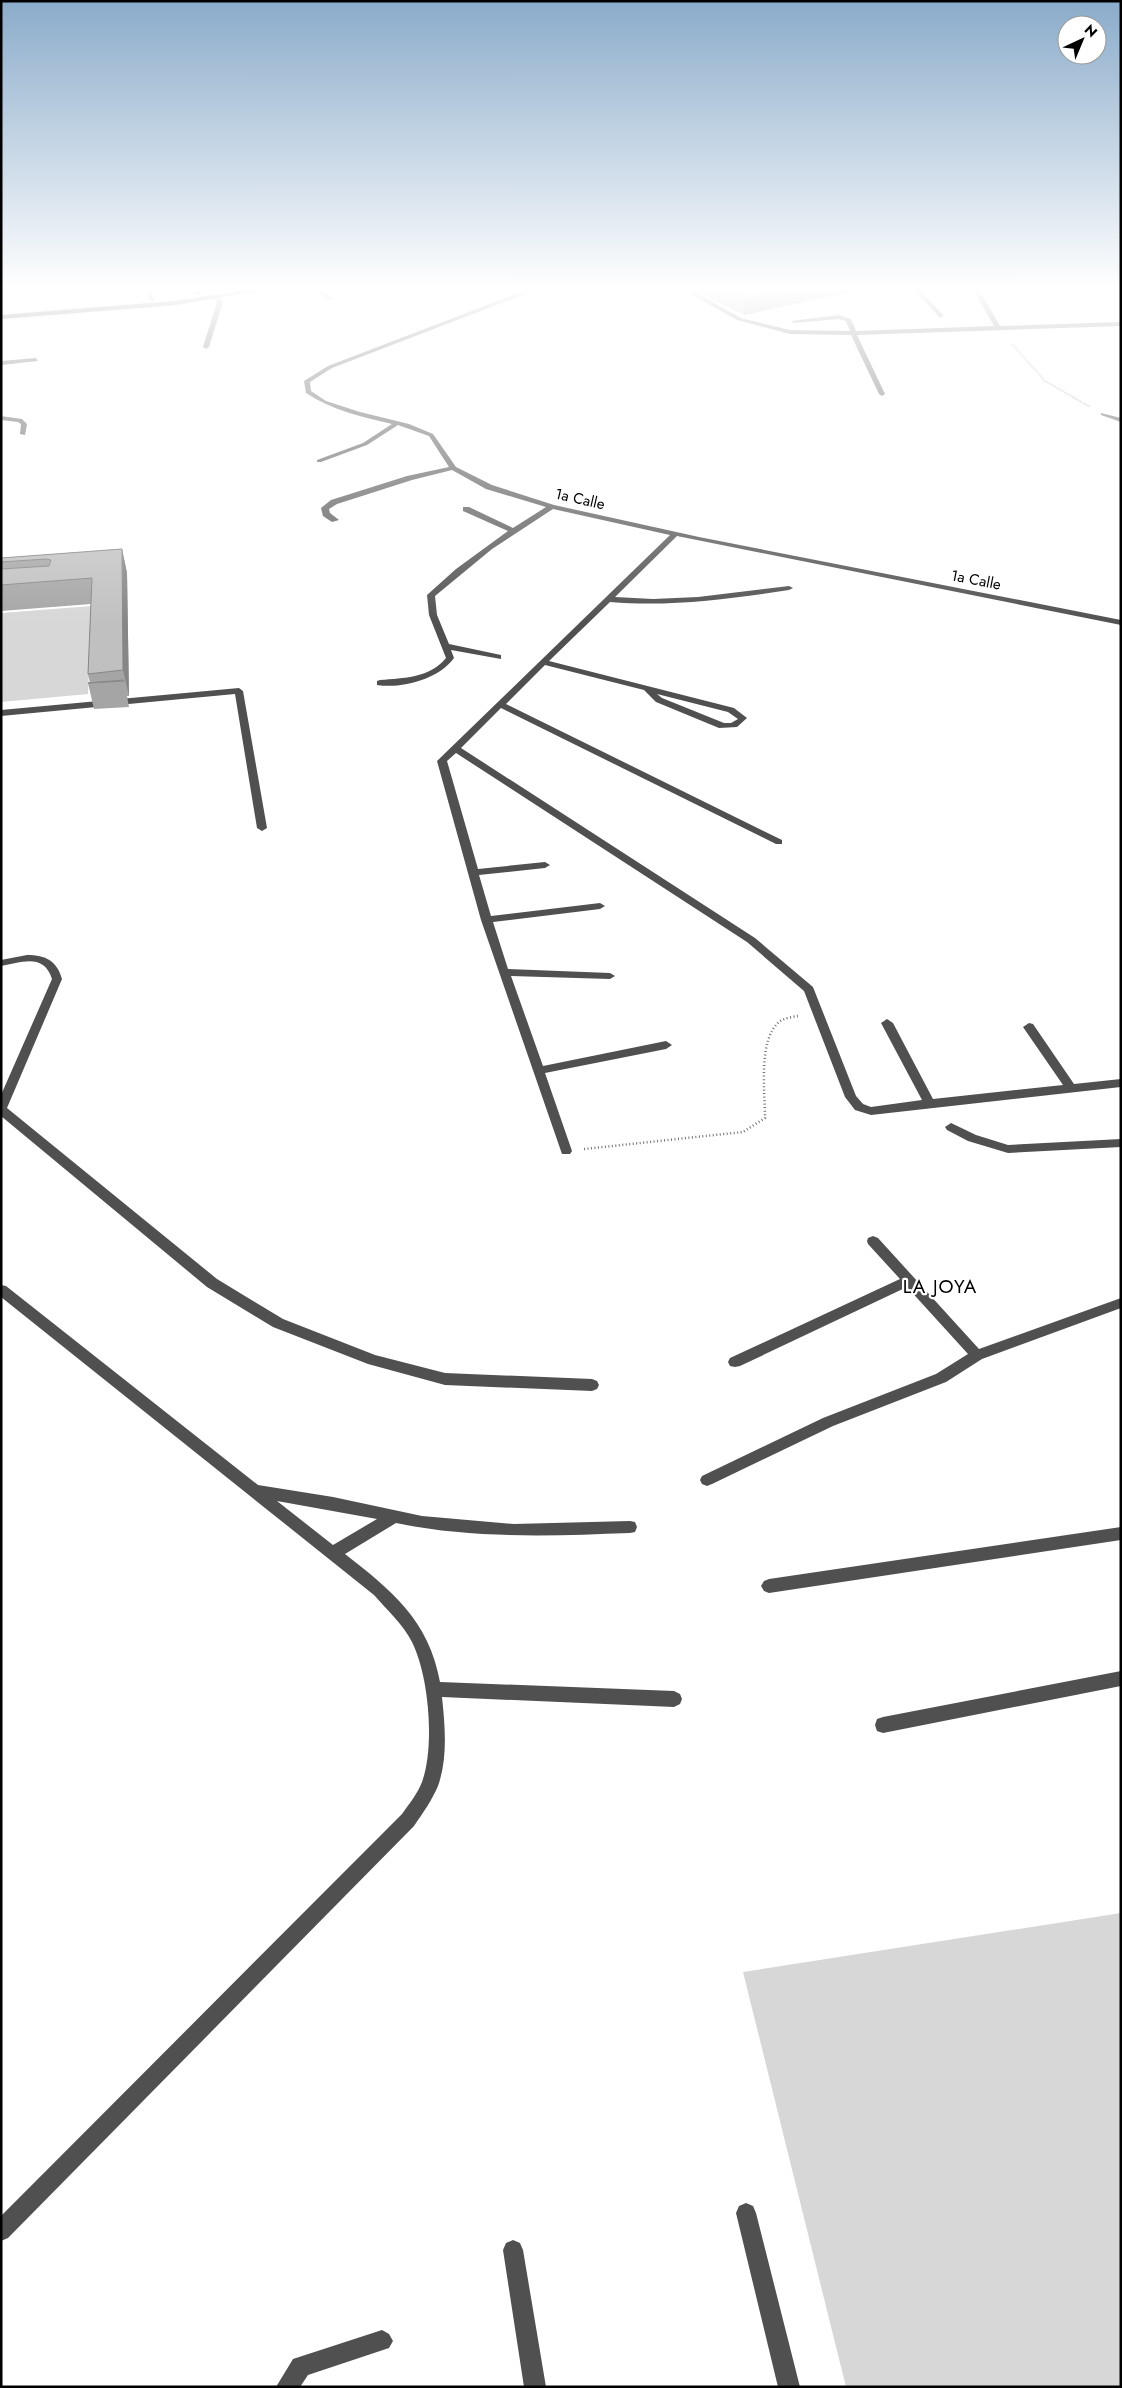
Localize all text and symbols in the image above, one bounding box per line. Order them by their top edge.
north arrow [1057,15,1107,65]
text: N [1080,20,1102,42]
street label: 1a Calle [553,483,607,515]
street label: 1a Calle [949,564,1003,596]
district label: LA JOYA [903,1273,977,1300]

